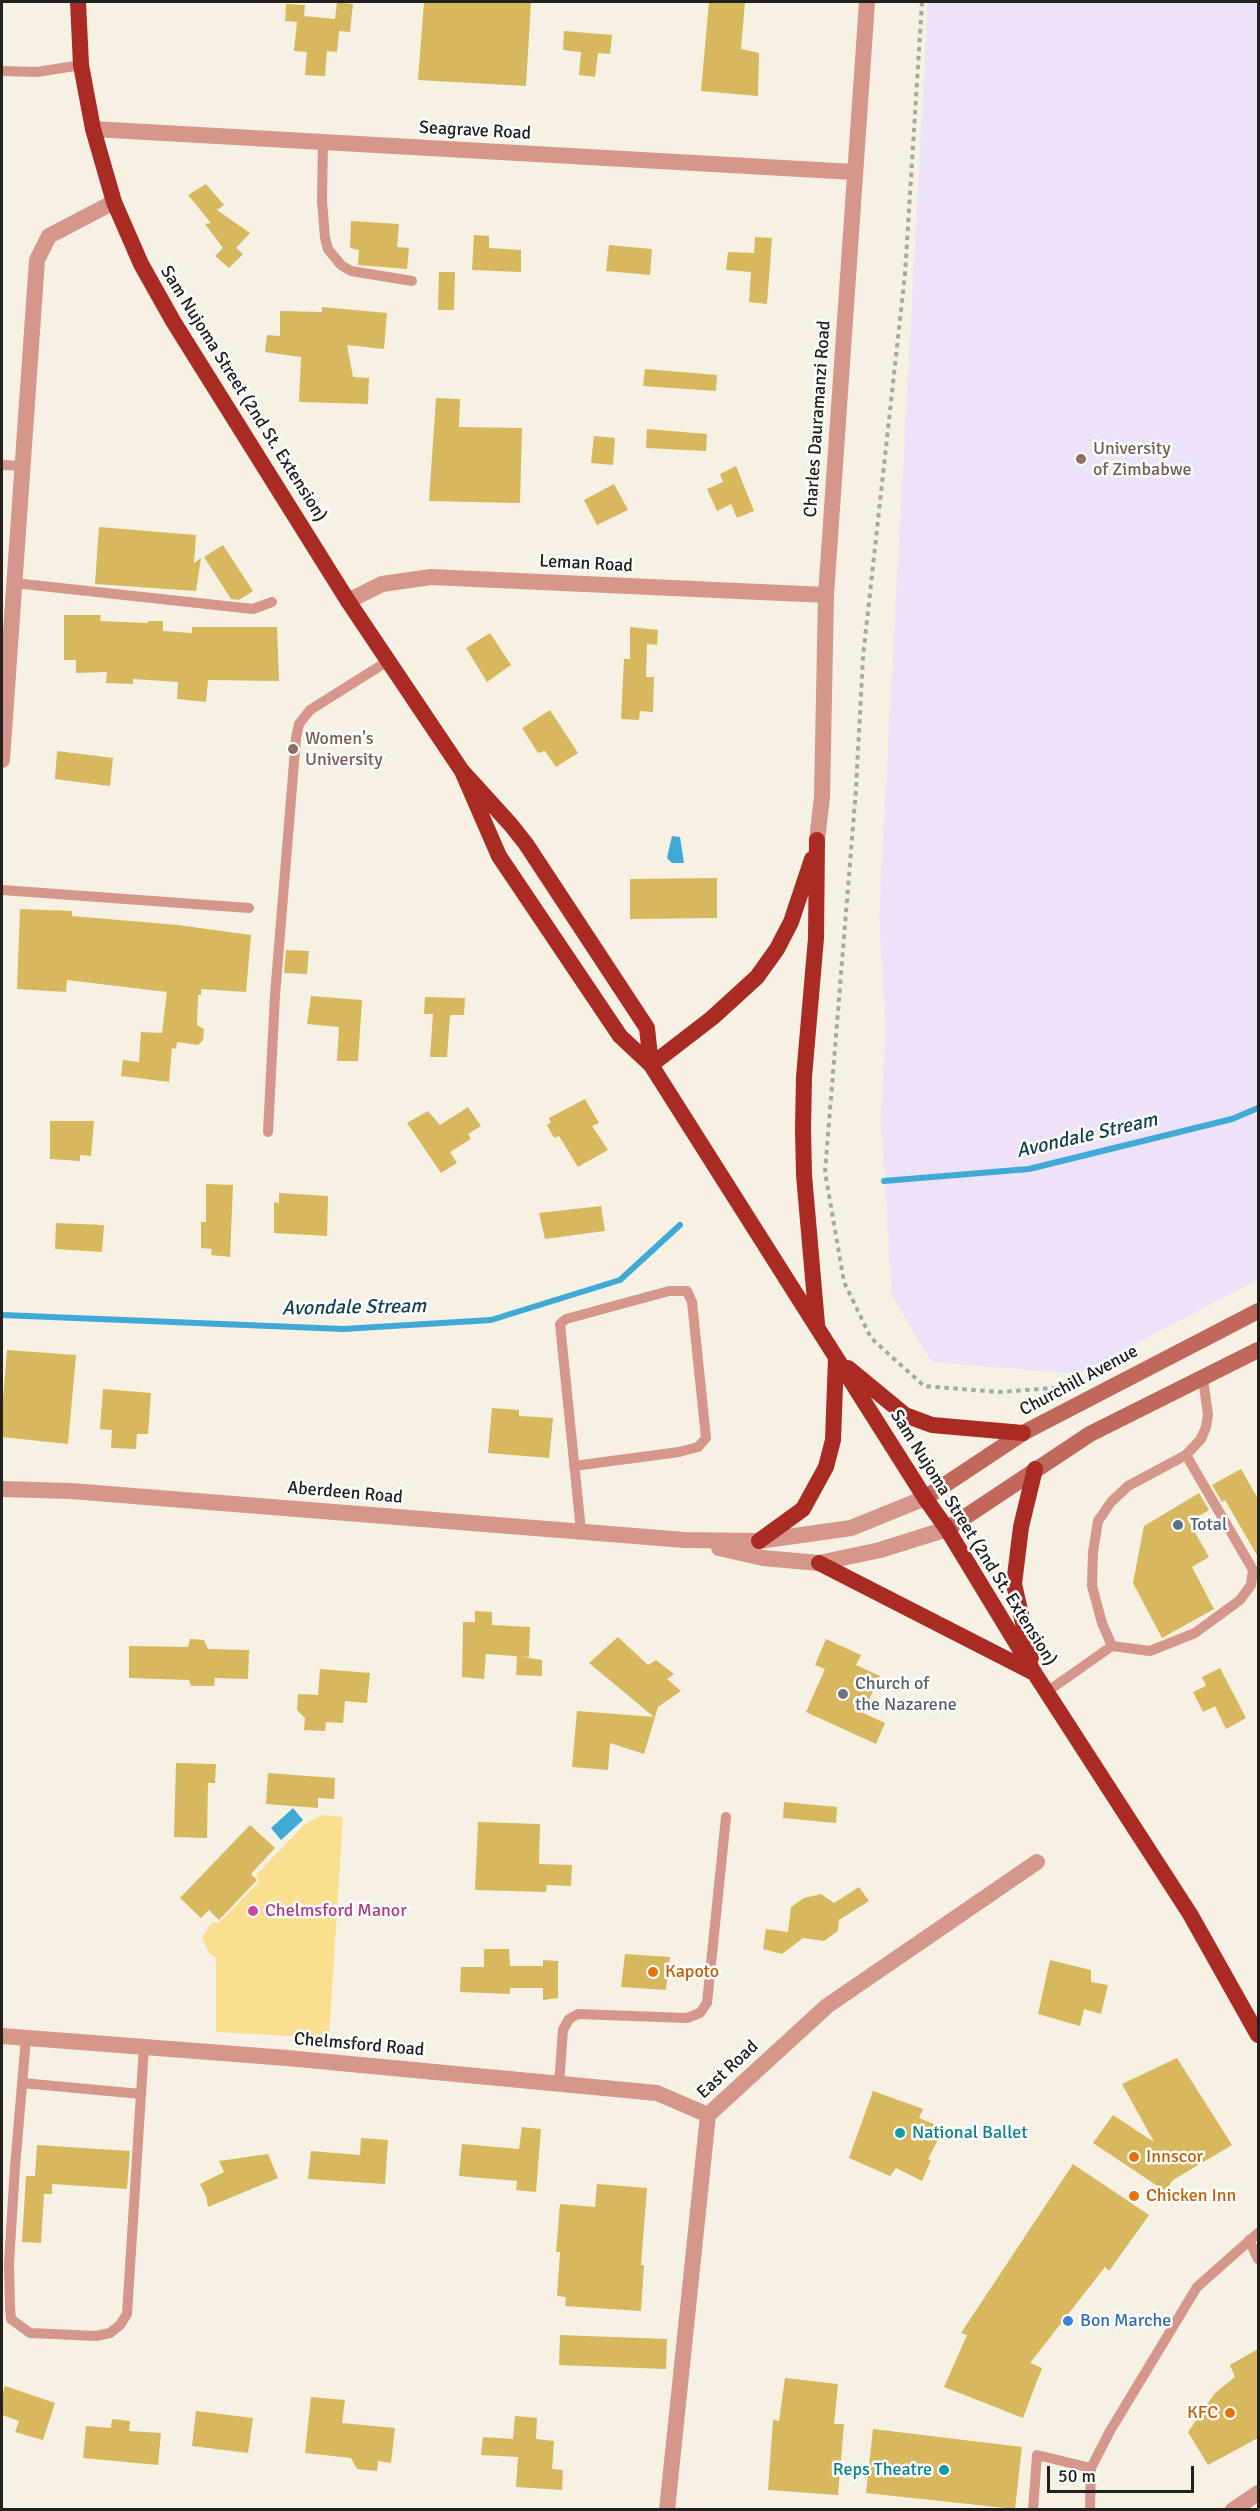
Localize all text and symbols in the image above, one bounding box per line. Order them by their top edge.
street label: Seagrave Road [418,117,532,145]
street label: Sam Nujoma Street (2nd St. Extension) [155,262,331,526]
street label: Charles Dauramanzi Road [800,320,836,518]
place label: University of Zimbabwe [1093,438,1191,480]
marker: University of Zimbabwe [1074,452,1088,466]
street label: Leman Road [539,551,633,577]
place label: Women's University [305,728,383,771]
marker: Women's University [286,742,300,756]
water label: Avondale Stream [1014,1108,1160,1164]
water label: Avondale Stream [282,1295,426,1321]
street label: Churchill Avenue [1016,1341,1142,1421]
street label: Sam Nujoma Street (2nd St. Extension) [885,1406,1061,1670]
street label: Aberdeen Road [286,1477,404,1509]
place label: Total [1190,1514,1227,1536]
marker: Total [1171,1518,1185,1532]
place label: Church of the Nazarene [855,1673,957,1716]
marker: Church of the Nazarene [836,1687,850,1701]
place label: Chelmsford Manor [265,1900,407,1922]
marker: Chelmsford Manor [246,1904,260,1918]
place label: Kapoto [665,1961,719,1983]
marker: Kapoto [646,1965,660,1979]
street label: Chelmsford Road [293,2029,425,2061]
street label: East Road [693,2036,763,2104]
place label: National Ballet [912,2122,1028,2144]
marker: National Ballet [893,2126,907,2140]
place label: Innscor [1146,2146,1203,2168]
marker: Innscor [1127,2150,1141,2164]
place label: Chicken Inn [1146,2185,1236,2207]
marker: Chicken Inn [1127,2189,1141,2203]
place label: Bon Marche [1080,2310,1171,2332]
marker: Bon Marche [1061,2314,1075,2328]
place label: KFC [1187,2402,1218,2424]
marker: KFC [1223,2406,1237,2420]
scale bar [1050,2454,1197,2492]
place label: Reps Theatre [833,2459,932,2481]
marker: Reps Theatre [937,2463,951,2477]
text: 50 m [1058,2465,1096,2487]

